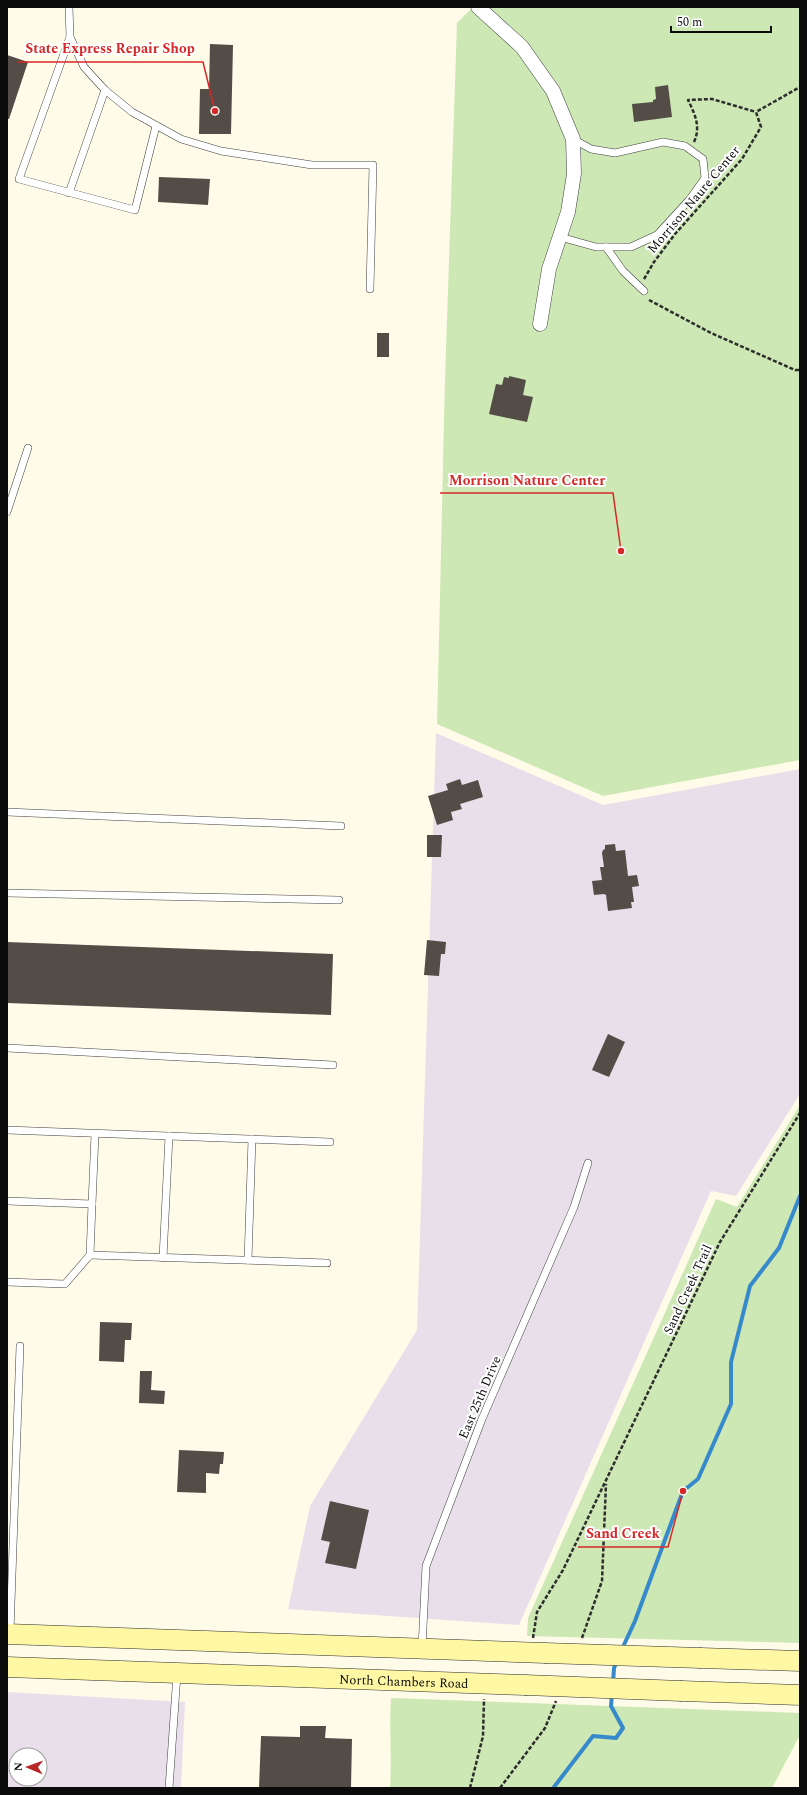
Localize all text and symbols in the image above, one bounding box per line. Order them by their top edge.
scale bar [671,8,771,34]
text: 50 m [677,13,702,32]
callout: State Express Repair Shop [18,36,203,62]
text: State Express Repair Shop [25,38,195,59]
street label: Morrison Naure Center [643,141,745,258]
callout: Morrison Nature Center [440,467,613,493]
text: Morrison Nature Center [449,470,605,491]
street label: Sand Creek Trail [658,1241,718,1338]
street label: East 25th Drive [453,1353,506,1442]
callout: Sand Creek [578,1521,668,1547]
text: Sand Creek [586,1523,661,1544]
street label: North Chambers Road [339,1670,469,1694]
north arrow [8,1747,48,1787]
text: N [10,1762,27,1771]

